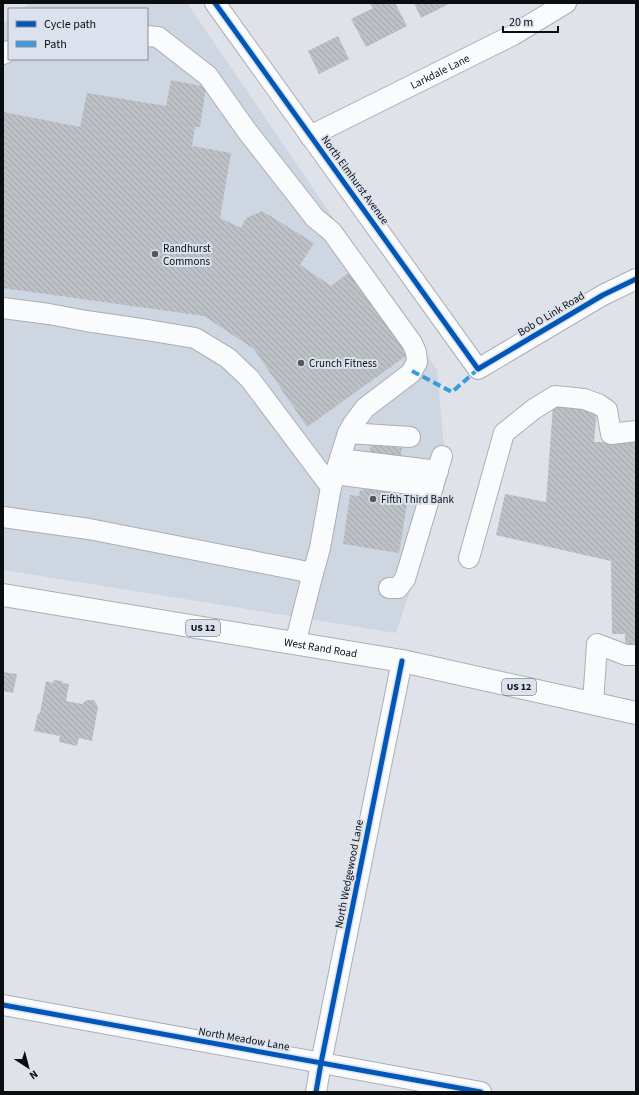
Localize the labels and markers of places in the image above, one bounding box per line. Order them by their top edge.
place label: Randhurst Commons [163,241,211,269]
marker: Randhurst Commons [150,249,160,259]
place label: Crunch Fitness [309,356,377,371]
marker: Crunch Fitness [296,358,306,368]
place label: Fifth Third Bank [381,492,454,507]
marker: Fifth Third Bank [368,494,378,504]

